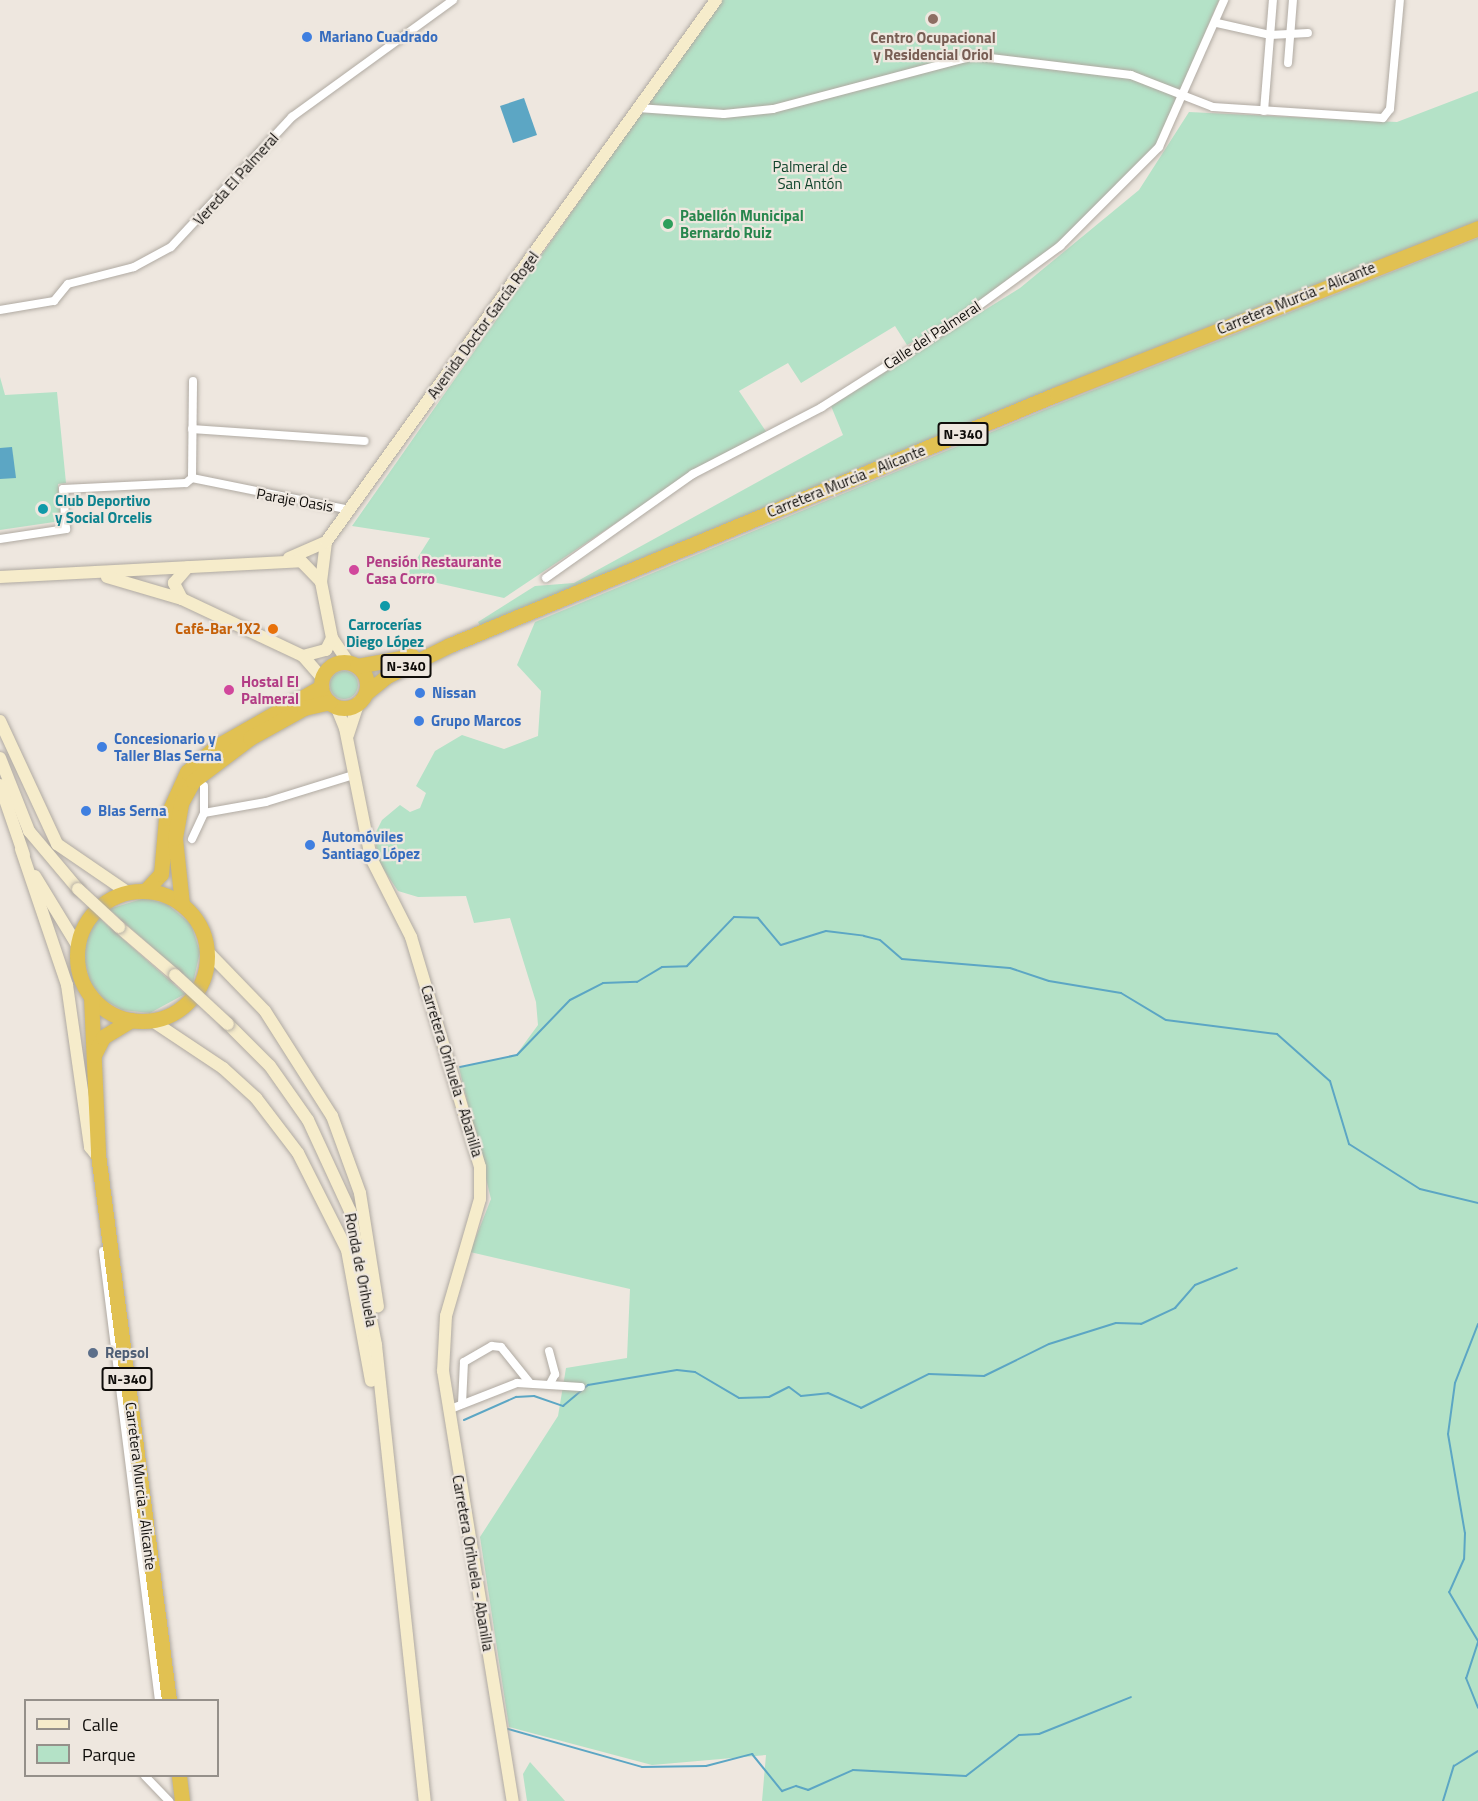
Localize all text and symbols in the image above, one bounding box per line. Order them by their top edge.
marker: Centro Ocupacional y Residencial Oriol [926,12,940,26]
place label: Mariano Cuadrado [319,28,438,46]
place label: Centro Ocupacional y Residencial Oriol [870,28,996,63]
marker: Mariano Cuadrado [300,30,314,44]
street label: Vereda El Palmeral [190,129,282,229]
park label: Palmeral de San Antón [773,157,847,192]
place label: Pabellón Municipal Bernardo Ruiz [680,206,804,241]
marker: Pabellón Municipal Bernardo Ruiz [661,217,675,231]
street label: Avenida Doctor García Rogel [424,248,542,402]
street label: Carretera Murcia - Alicante [1214,258,1378,338]
street label: Calle del Palmeral [880,297,984,373]
road number: N-340 [938,423,988,445]
street label: Carretera Murcia - Alicante [764,441,928,521]
street label: Paraje Oasis [255,484,335,516]
place label: Club Deportivo y Social Orcelis [55,491,152,526]
marker: Club Deportivo y Social Orcelis [36,502,50,516]
place label: Pensión Restaurante Casa Corro [366,552,501,587]
marker: Pensión Restaurante Casa Corro [347,563,361,577]
marker: Carrocerías Diego López [378,599,392,613]
place label: Carrocerías Diego López [346,615,424,650]
place label: Café-Bar 1X2 [175,620,261,638]
marker: Café-Bar 1X2 [266,622,280,636]
road number: N-340 [380,655,432,677]
place label: Hostal El Palmeral [241,672,299,707]
marker: Hostal El Palmeral [222,683,236,697]
place label: Nissan [432,684,476,702]
marker: Nissan [413,686,427,700]
place label: Grupo Marcos [431,712,521,730]
marker: Grupo Marcos [412,714,426,728]
place label: Concesionario y Taller Blas Serna [114,729,222,764]
marker: Concesionario y Taller Blas Serna [95,740,109,754]
place label: Blas Serna [98,802,167,820]
marker: Blas Serna [79,804,93,818]
place label: Automóviles Santiago López [322,827,420,862]
marker: Automóviles Santiago López [303,838,317,852]
street label: Carretera Orihuela - Abanilla [417,983,487,1159]
street label: Ronda de Orihuela [341,1212,381,1328]
place label: Repsol [105,1344,149,1362]
marker: Repsol [86,1346,100,1360]
road number: N-340 [102,1368,152,1390]
street label: Carretera Murcia - Alicante [122,1401,160,1571]
street label: Carretera Orihuela - Abanilla [449,1474,497,1652]
legend [24,1699,219,1777]
text: Calle [82,1711,118,1738]
text: Parque [82,1741,136,1768]

